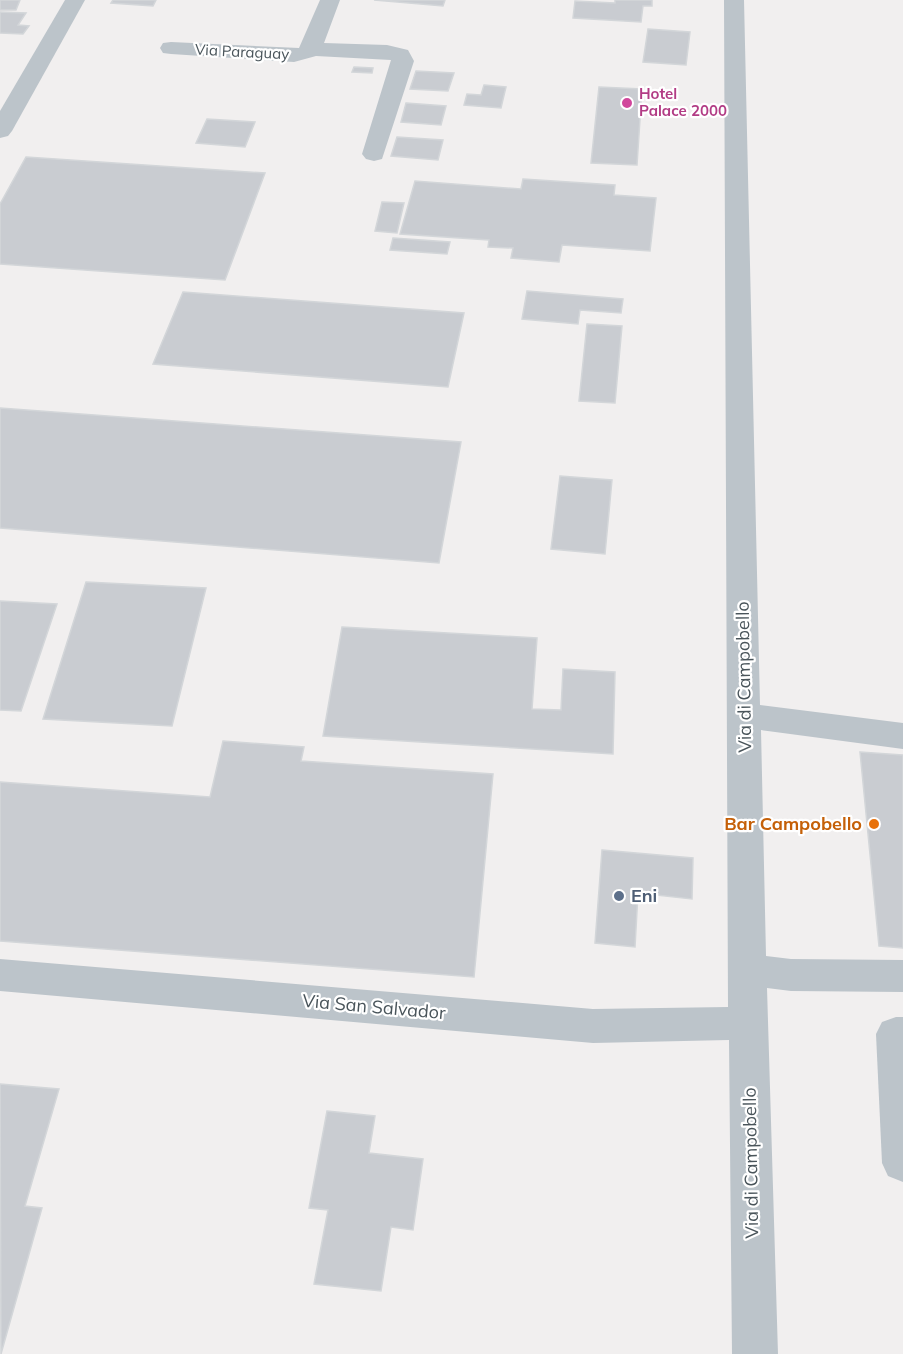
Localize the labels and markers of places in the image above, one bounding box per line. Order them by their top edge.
place label: Hotel Palace 2000 [639,84,727,120]
marker: Hotel Palace 2000 [620,96,634,110]
place label: Bar Campobello [724,812,862,835]
marker: Bar Campobello [867,817,881,831]
place label: Eni [631,884,657,907]
marker: Eni [612,889,626,903]

